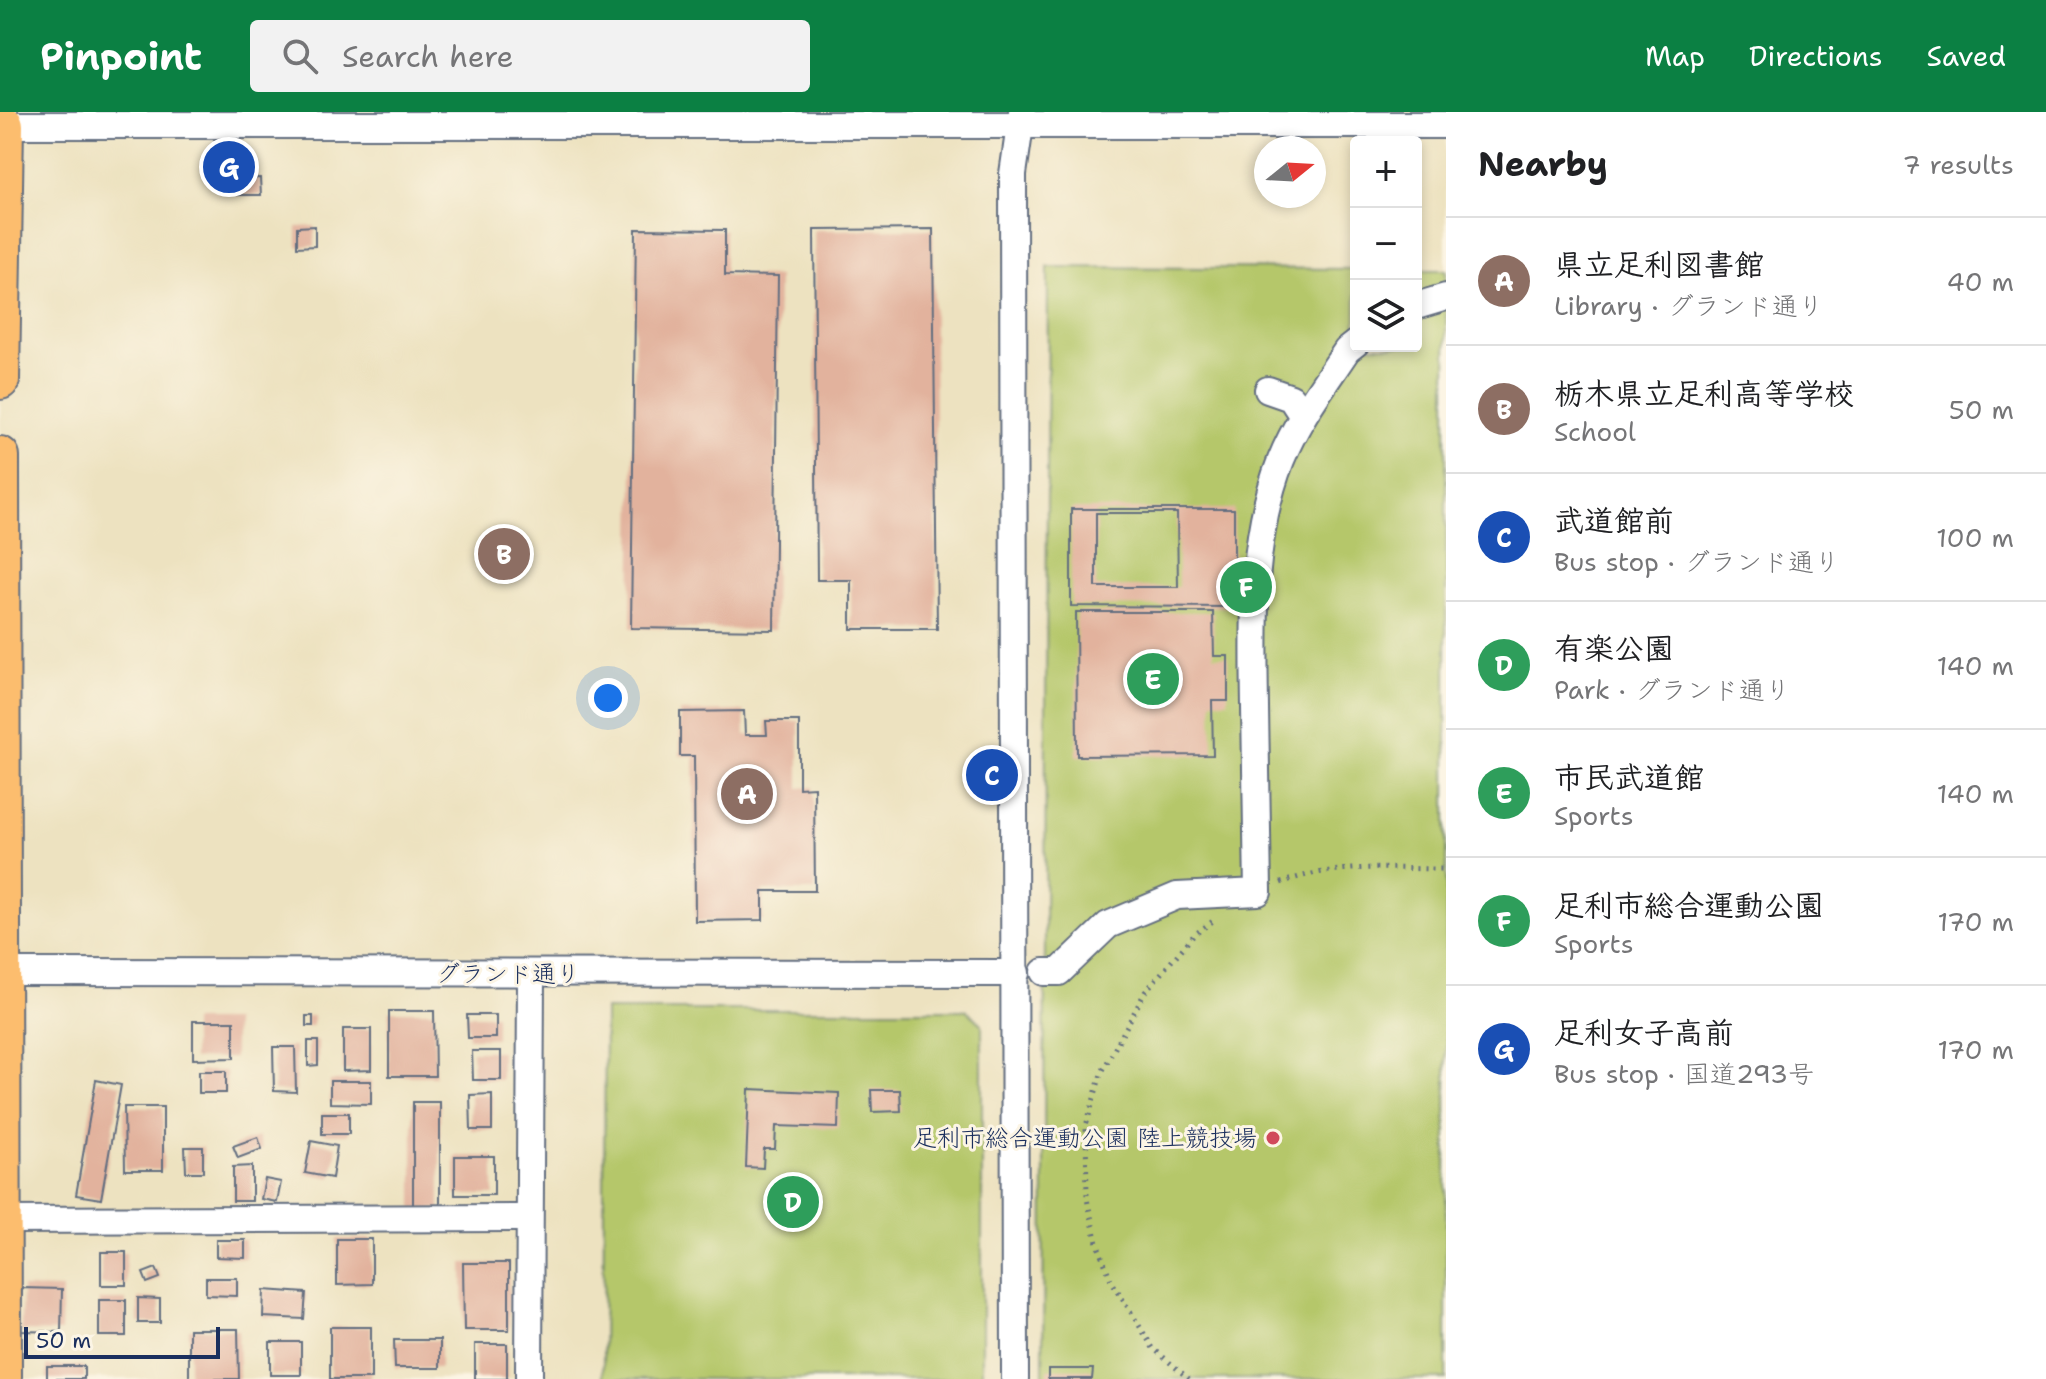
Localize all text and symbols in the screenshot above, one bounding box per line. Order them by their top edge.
search box [250,20,810,92]
text: Pinpoint [40,31,202,82]
icon: search [278,34,322,78]
text: Search here [342,36,513,77]
text: Map [1645,37,1705,75]
text: Directions [1749,37,1883,75]
text: Saved [1927,37,2006,75]
north arrow [1254,136,1326,208]
map controls [1350,136,1422,352]
button: + [1350,136,1422,208]
pin: G [203,137,255,197]
text: Nearby [1478,141,1608,187]
text: 7 results [1902,147,2014,182]
button: − [1350,208,1422,280]
text: 県立足利図書館 [1554,244,1764,285]
text: A [1494,264,1514,299]
text: 40 m [1947,264,2014,299]
button: layers [1350,280,1422,352]
text: Library · グランド通り [1554,288,1824,323]
text: 栃木県立足利高等学校 [1554,373,1854,414]
text: B [1496,392,1512,427]
text: 50 m [1949,392,2014,427]
text: School [1554,414,1636,449]
text: 武道館前 [1554,500,1674,541]
text: C [1496,520,1512,555]
text: 100 m [1936,520,2014,555]
pin: B [478,524,530,584]
text: Bus stop · グランド通り [1554,544,1840,579]
pin: F [1220,557,1272,617]
text: 有楽公園 [1554,628,1674,669]
text: D [1495,648,1513,683]
text: 140 m [1937,648,2014,683]
pin: E [1127,649,1179,709]
text: Park · グランド通り [1554,672,1791,707]
your location [588,678,628,718]
pin: C [966,745,1018,805]
text: 市民武道館 [1554,757,1704,798]
pin: A [721,764,773,824]
text: E [1495,776,1513,811]
text: 140 m [1937,776,2014,811]
text: Sports [1554,798,1634,833]
text: 足利市総合運動公園 [1554,885,1824,926]
text: F [1496,904,1512,939]
text: 170 m [1937,904,2014,939]
text: Sports [1554,926,1634,961]
street label: グランド通り [436,958,580,990]
text: 足利女子高前 [1554,1012,1734,1053]
text: G [1494,1032,1514,1067]
text: 170 m [1937,1032,2014,1067]
text: Bus stop · 国道293号 [1554,1056,1814,1091]
place label: 足利市総合運動公園 陸上競技場 [913,1122,1257,1154]
marker: 足利市総合運動公園 陸上競技場 [1264,1129,1282,1147]
pin: D [767,1172,819,1232]
scale bar [24,1323,220,1359]
text: 50 m [36,1326,91,1355]

